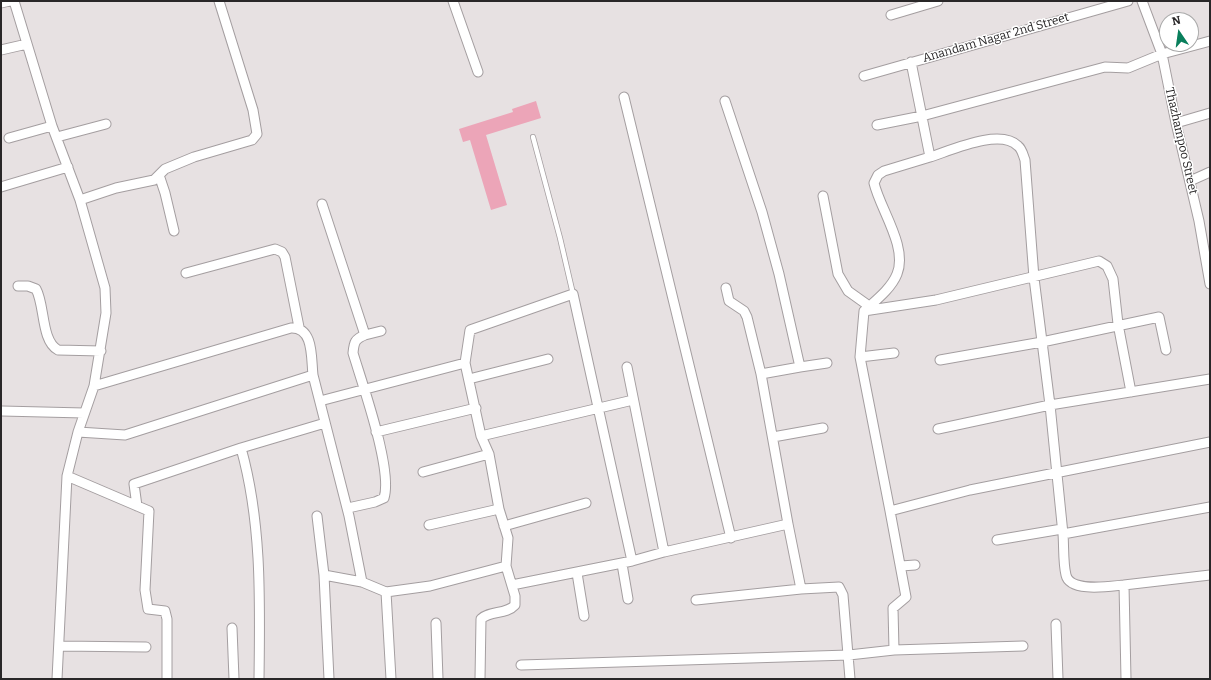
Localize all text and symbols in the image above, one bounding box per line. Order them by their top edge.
street label: Anandam Nagar 2nd Street [921,10,1071,66]
north arrow [1159,12,1199,52]
text: N [1171,14,1182,28]
street label: Thazhampoo Street [1162,86,1200,196]

